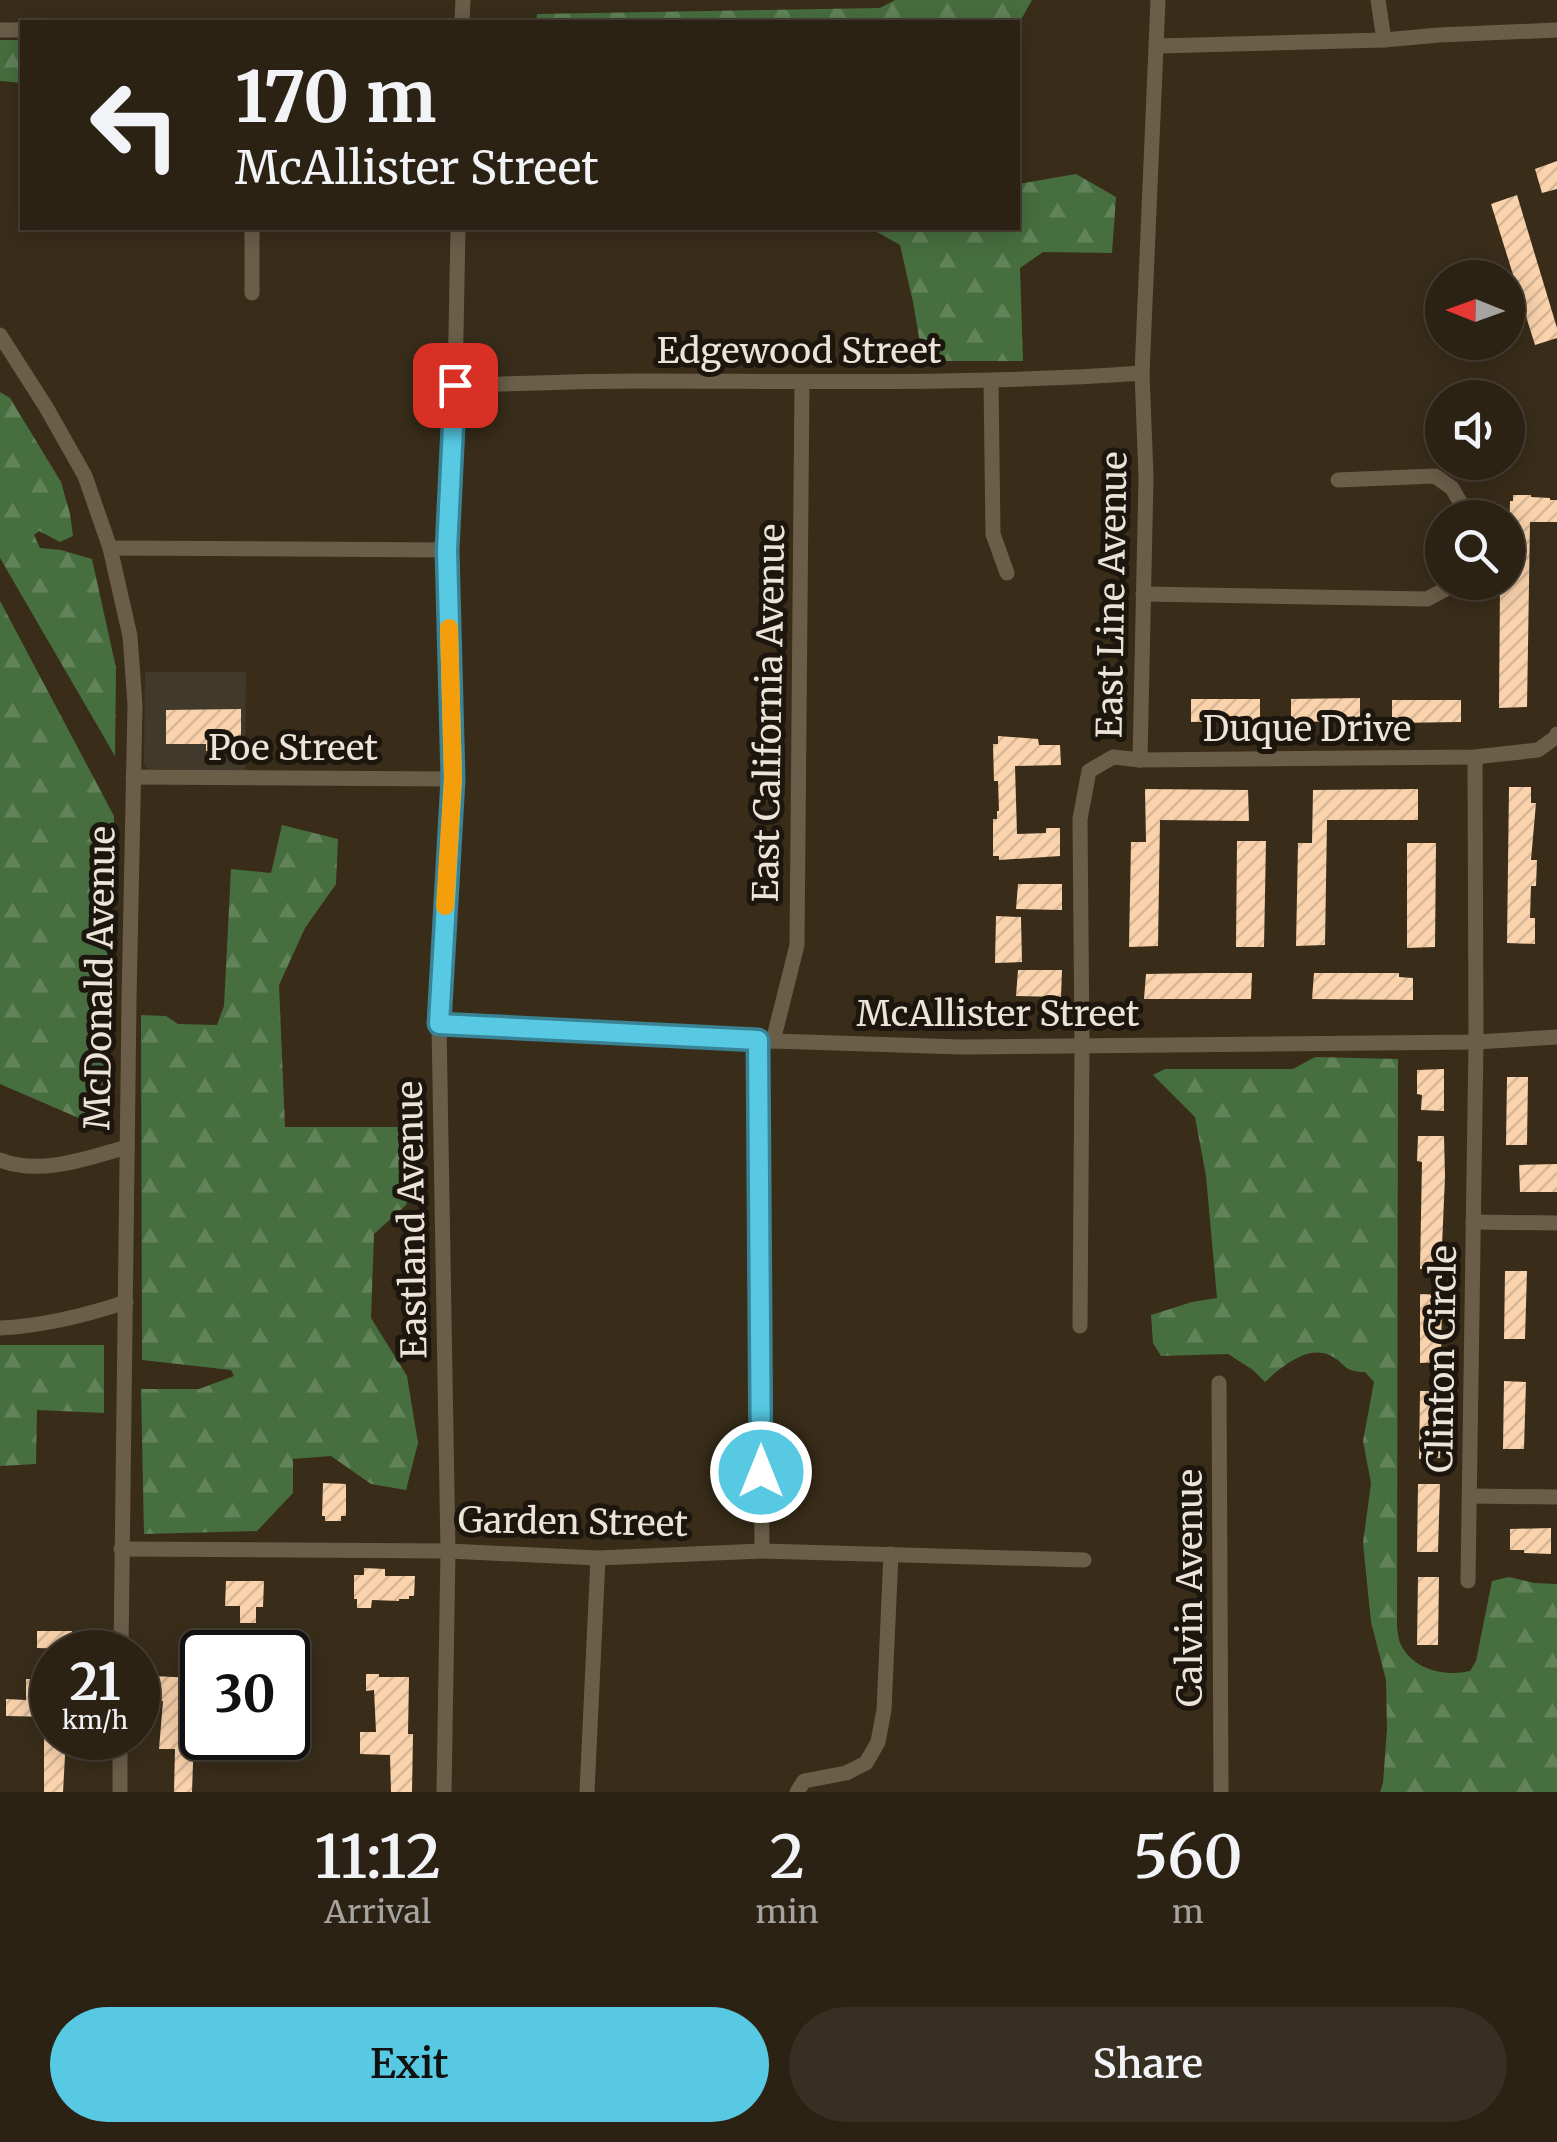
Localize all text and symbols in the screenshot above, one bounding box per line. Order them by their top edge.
text: 170 m [235,53,436,141]
icon: left [70,60,200,190]
text: McAllister Street [235,140,599,196]
north arrow [1425,260,1525,360]
map controls [1425,260,1525,600]
street label: Edgewood Street [657,329,942,373]
pin [413,343,498,428]
icon: arrive [428,358,483,413]
button: sound [1425,380,1525,480]
street label: East Line Avenue [1088,451,1136,739]
button: search [1425,500,1525,600]
street label: East California Avenue [744,523,794,903]
street label: Duque Drive [1203,707,1411,751]
street label: Poe Street [208,726,378,770]
street label: McDonald Avenue [75,826,125,1130]
street label: McAllister Street [857,992,1140,1036]
street label: Eastland Avenue [388,1081,436,1359]
street label: Clinton Circle [1418,1245,1466,1473]
position arrow [709,1420,813,1524]
street label: Calvin Avenue [1168,1469,1212,1707]
street label: Garden Street [458,1498,689,1546]
speed limit sign: 30 [180,1630,310,1760]
text: 21 [69,1651,121,1714]
text: km/h [62,1704,128,1736]
text: 11:12 [314,1819,441,1894]
text: 2 [769,1819,805,1894]
text: 560 [1133,1819,1243,1894]
text: Arrival [324,1892,431,1932]
text: min [756,1892,819,1932]
text: m [1172,1892,1204,1932]
button: Exit [50,2007,769,2122]
button: Share [789,2007,1507,2122]

